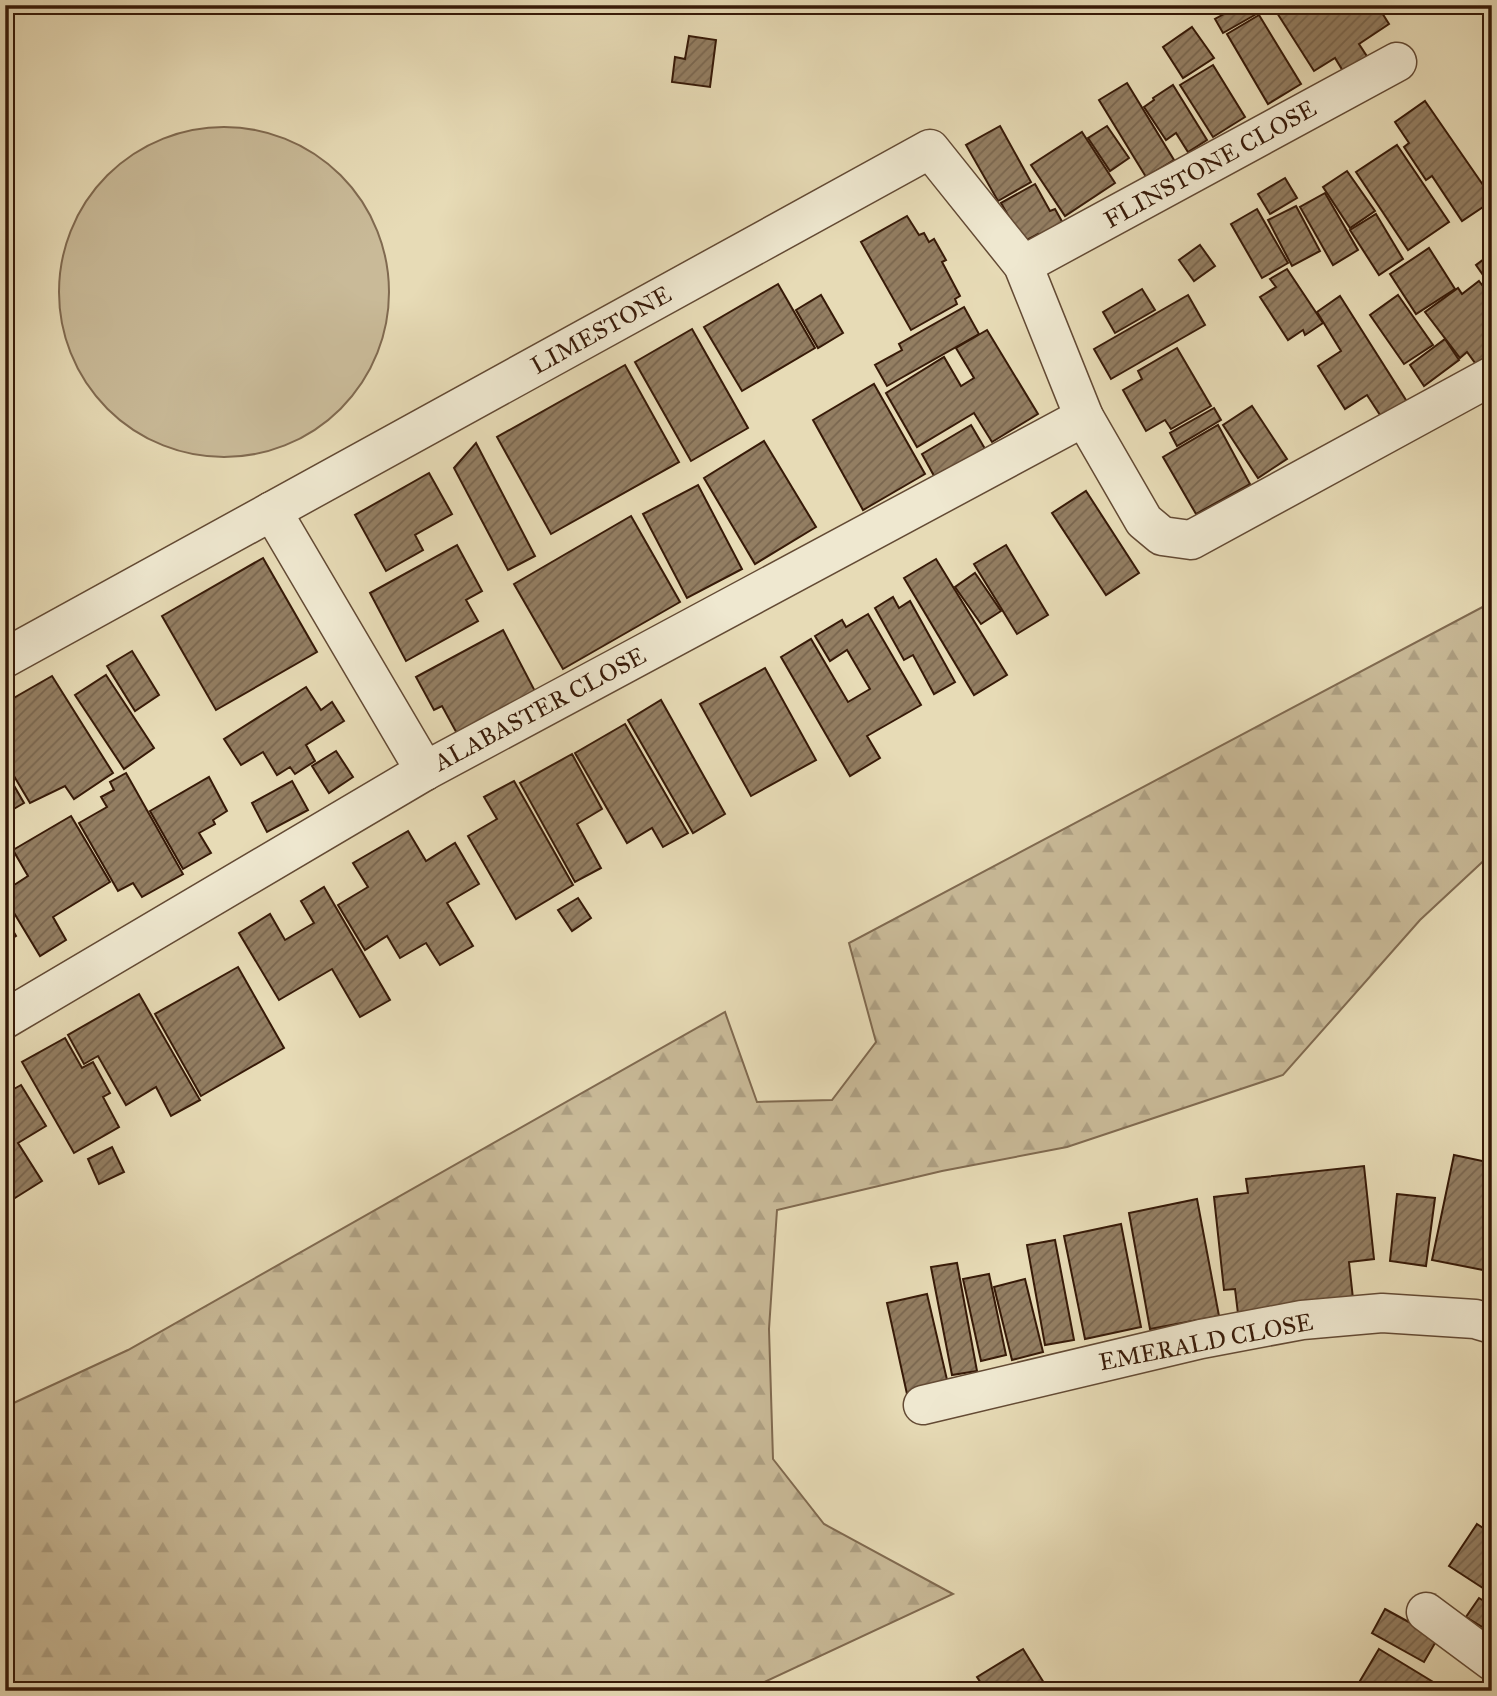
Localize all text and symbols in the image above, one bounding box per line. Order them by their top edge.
street label: FLINSTONE CLOSE [1099,93,1321,235]
street label: LIMESTONE [526,279,676,381]
street label: ALABASTER CLOSE [428,640,651,778]
street label: EMERALD CLOSE [1096,1307,1316,1377]

